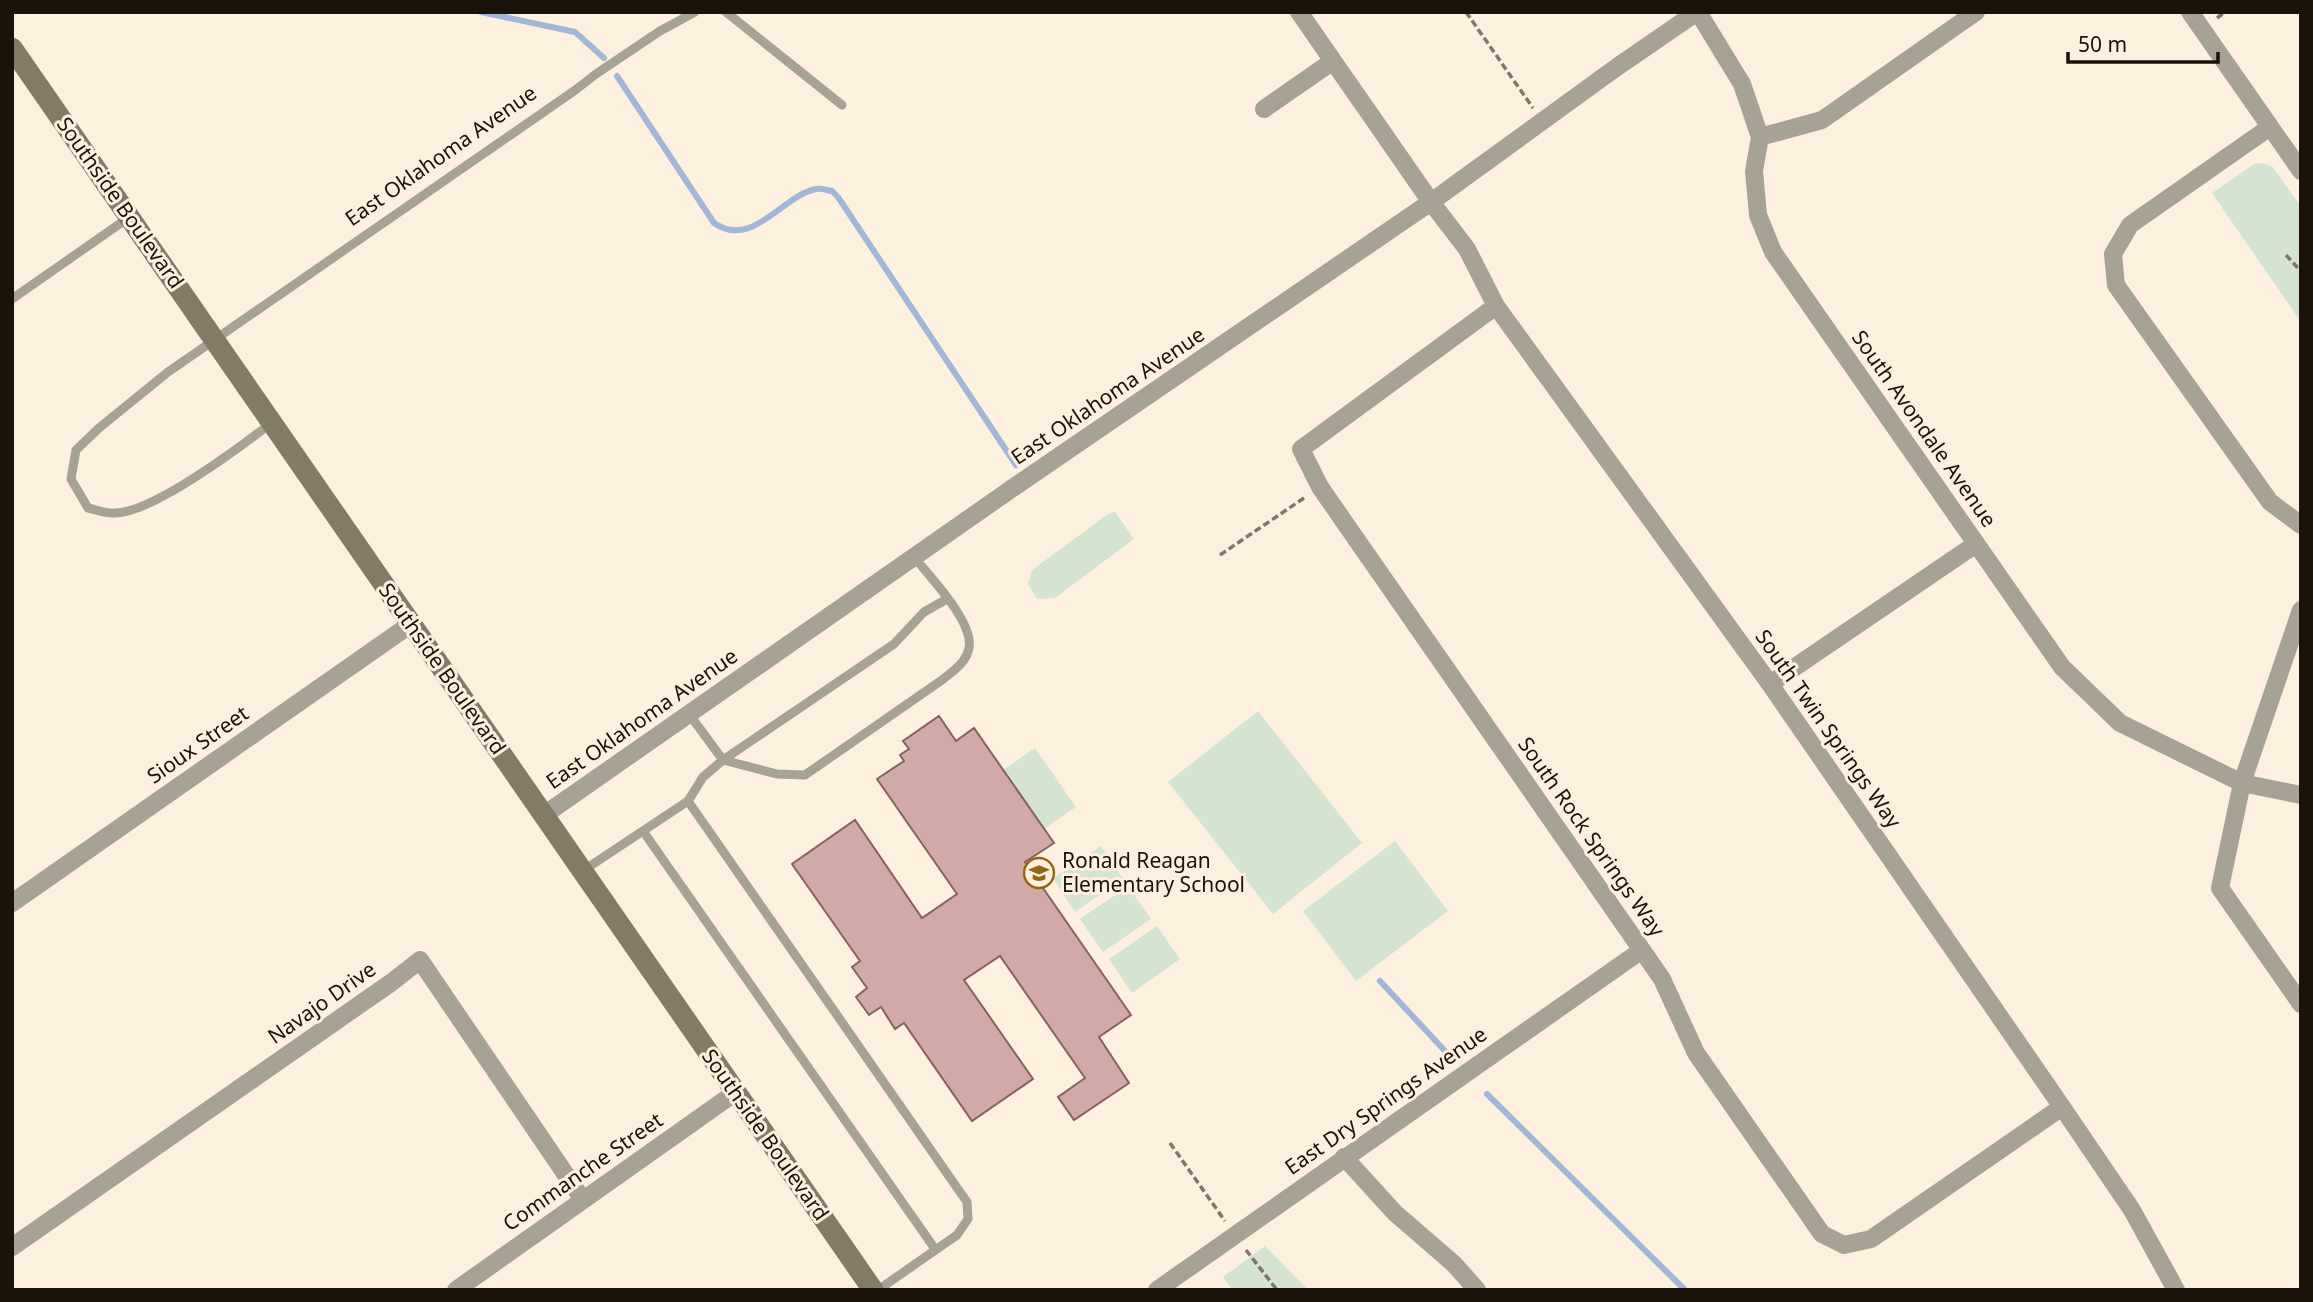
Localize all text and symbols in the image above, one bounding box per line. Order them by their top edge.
scale bar [2068,21,2218,65]
text: 50 m [2078,30,2127,58]
street label: East Oklahoma Avenue [339,78,542,232]
street label: Southside Boulevard [51,111,191,294]
street label: East Oklahoma Avenue [1005,320,1210,470]
street label: South Avondale Avenue [1846,324,2003,532]
street label: Southside Boulevard [373,577,513,760]
street label: South Twin Springs Way [1750,624,1908,834]
street label: East Oklahoma Avenue [540,641,743,795]
street label: Sioux Street [141,699,254,789]
street label: South Rock Springs Way [1512,731,1672,942]
place label: Ronald Reagan Elementary School [1062,846,1245,898]
school or university icon: Ronald Reagan Elementary School [1022,856,1056,890]
street label: Navajo Drive [262,955,381,1050]
street label: East Dry Springs Avenue [1279,1020,1492,1181]
street label: Southside Boulevard [696,1043,836,1226]
street label: Commanche Street [497,1105,668,1237]

